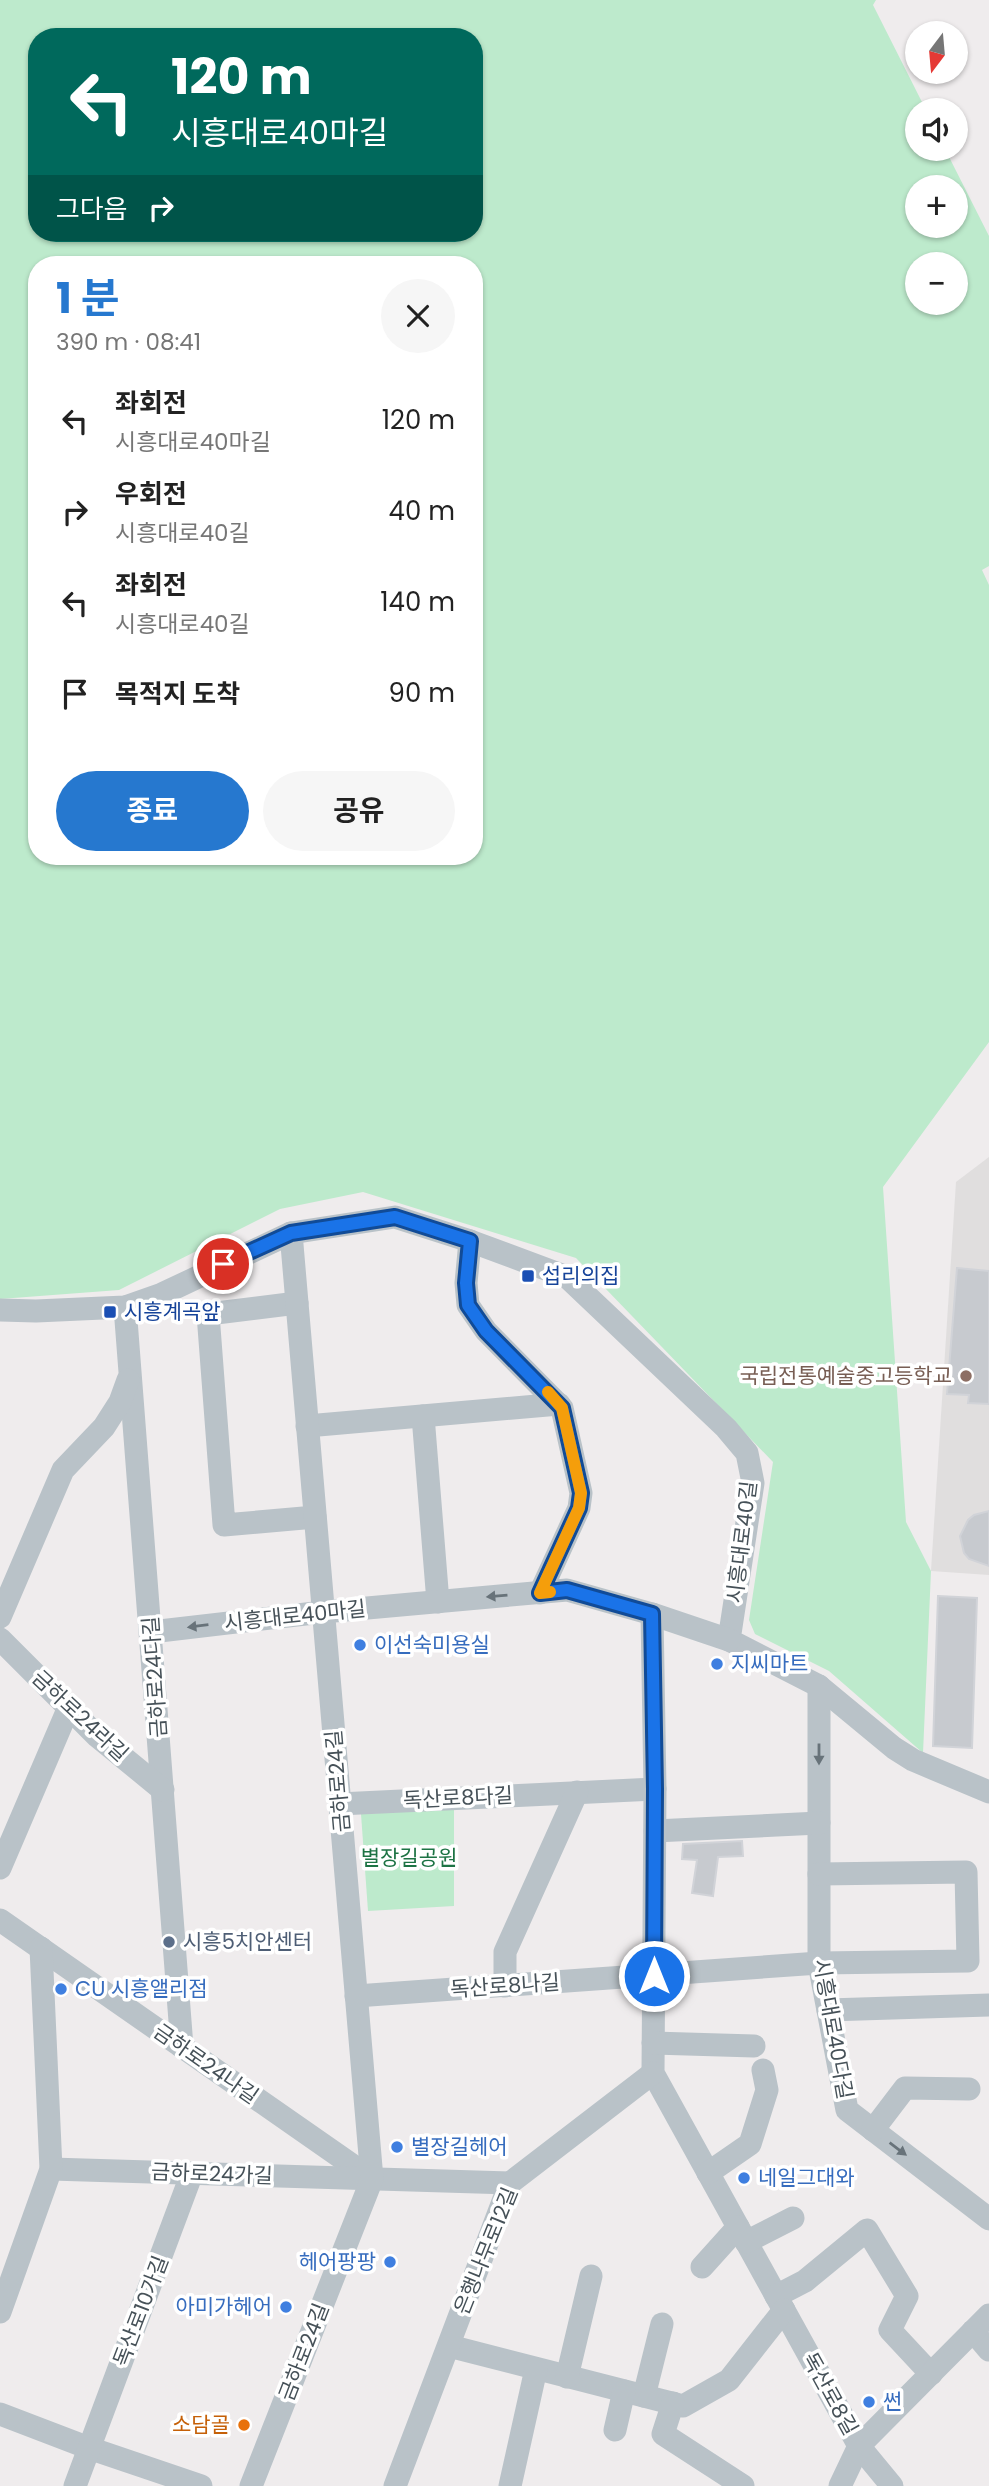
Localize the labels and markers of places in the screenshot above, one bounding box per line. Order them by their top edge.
pin [193,1234,253,1294]
place label: 섭리의집 [542,1261,619,1290]
marker: 섭리의집 [520,1268,536,1284]
place label: 시흥계곡앞 [124,1297,221,1326]
marker: 시흥계곡앞 [102,1304,118,1320]
place label: 국립전통예술중고등학교 [739,1361,952,1390]
marker: 국립전통예술중고등학교 [958,1368,974,1384]
place label: 이선숙미용실 [374,1630,490,1659]
marker: 이선숙미용실 [352,1637,368,1653]
place label: 지씨마트 [731,1649,808,1678]
marker: 지씨마트 [709,1656,725,1672]
place label: 시흥5치안센터 [183,1927,312,1956]
marker: 시흥5치안센터 [161,1934,177,1950]
place label: CU 시흥앨리점 [75,1974,208,2003]
marker: CU 시흥앨리점 [53,1981,69,1997]
place label: 별장길헤어 [411,2132,508,2161]
marker: 별장길헤어 [389,2139,405,2155]
place label: 네일그대와 [758,2163,855,2192]
marker: 네일그대와 [736,2170,752,2186]
place label: 헤어팡팡 [299,2247,376,2276]
marker: 헤어팡팡 [382,2254,398,2270]
place label: 아미가헤어 [175,2292,272,2321]
marker: 아미가헤어 [278,2299,294,2315]
place label: 썬 [883,2387,902,2416]
marker: 썬 [861,2394,877,2410]
place label: 소담골 [172,2410,230,2439]
marker: 소담골 [236,2417,252,2433]

